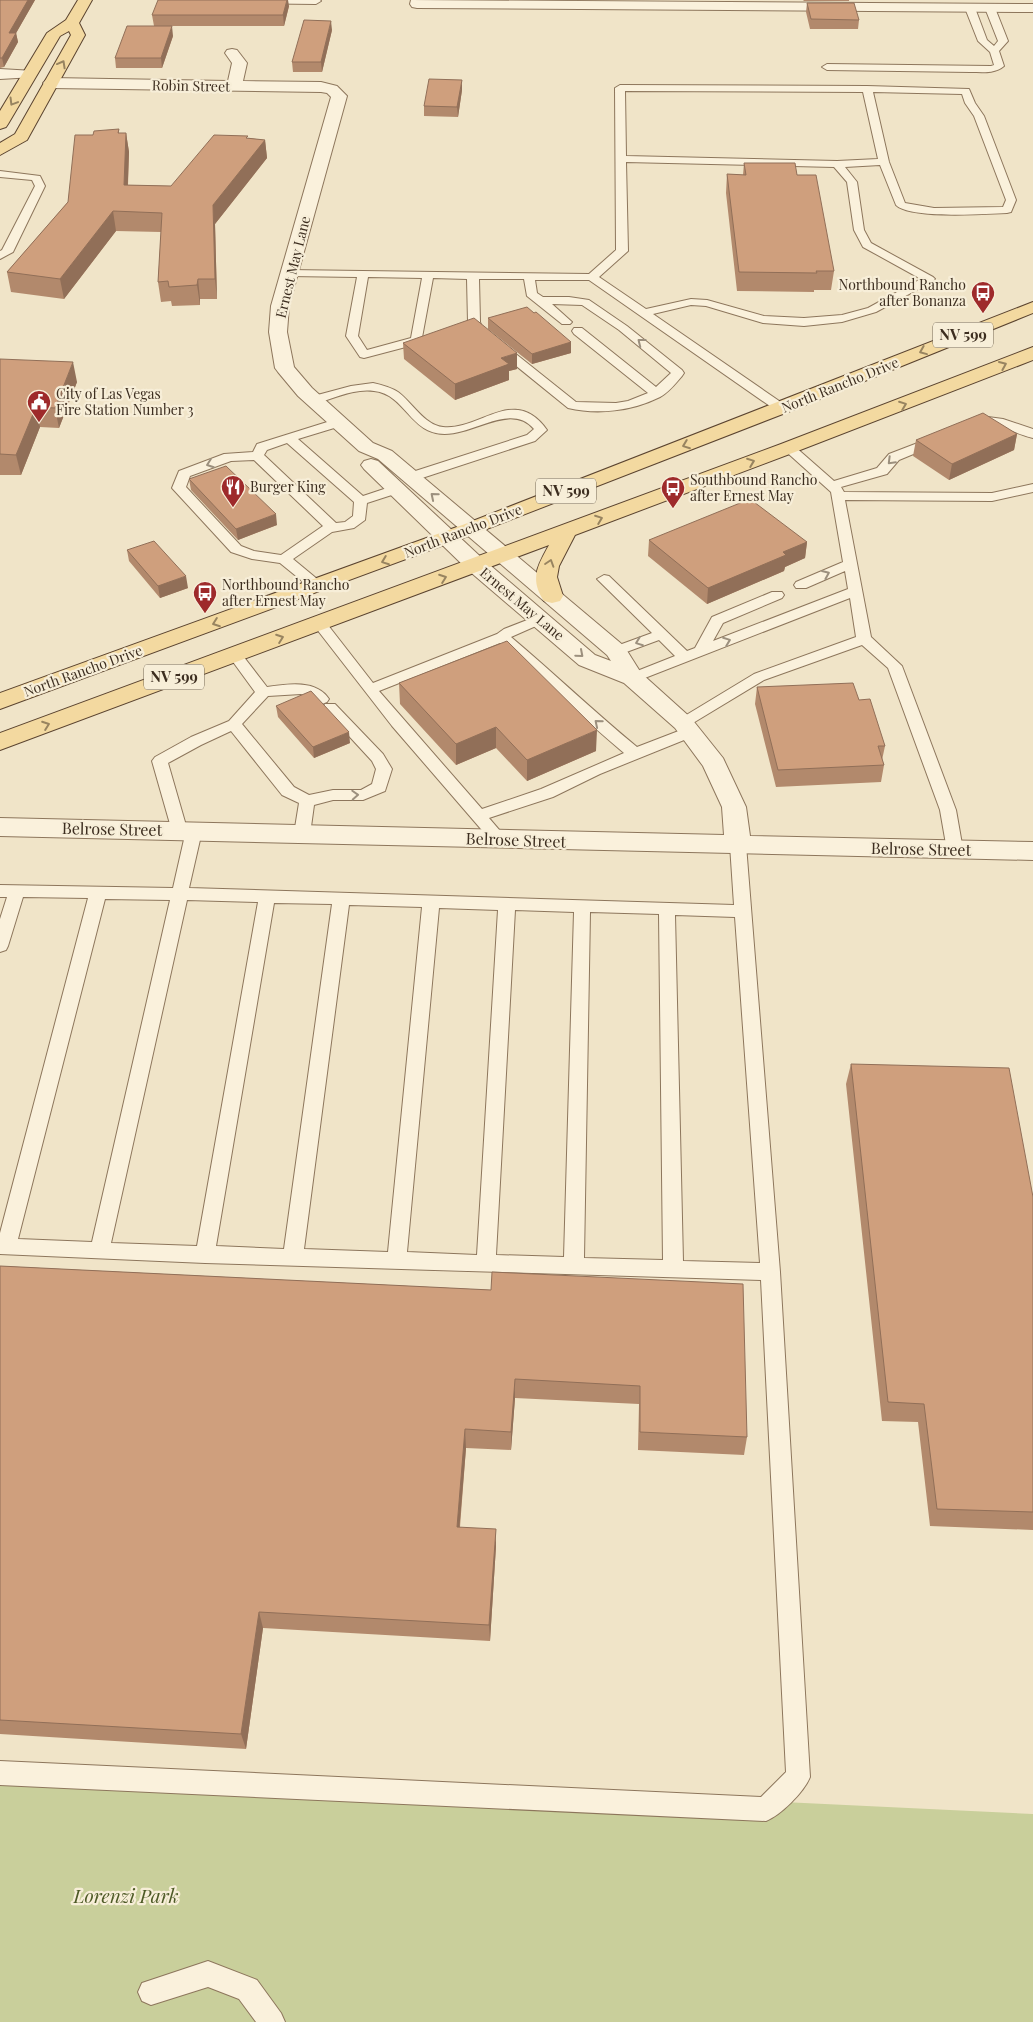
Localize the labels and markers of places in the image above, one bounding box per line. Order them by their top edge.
place label: Northbound Rancho after Bonanza [839,275,966,310]
bus stop icon: Northbound Rancho after Bonanza [970,280,996,314]
place label: City of Las Vegas Fire Station Number 3 [56,384,194,419]
public building icon: City of Las Vegas Fire Station Number 3 [26,389,52,423]
place label: Southbound Rancho after Ernest May [690,470,818,505]
restaurant icon: Burger King [220,474,246,508]
bus stop icon: Southbound Rancho after Ernest May [660,475,686,509]
place label: Burger King [250,477,326,496]
place label: Northbound Rancho after Ernest May [222,575,350,610]
bus stop icon: Northbound Rancho after Ernest May [192,580,218,614]

